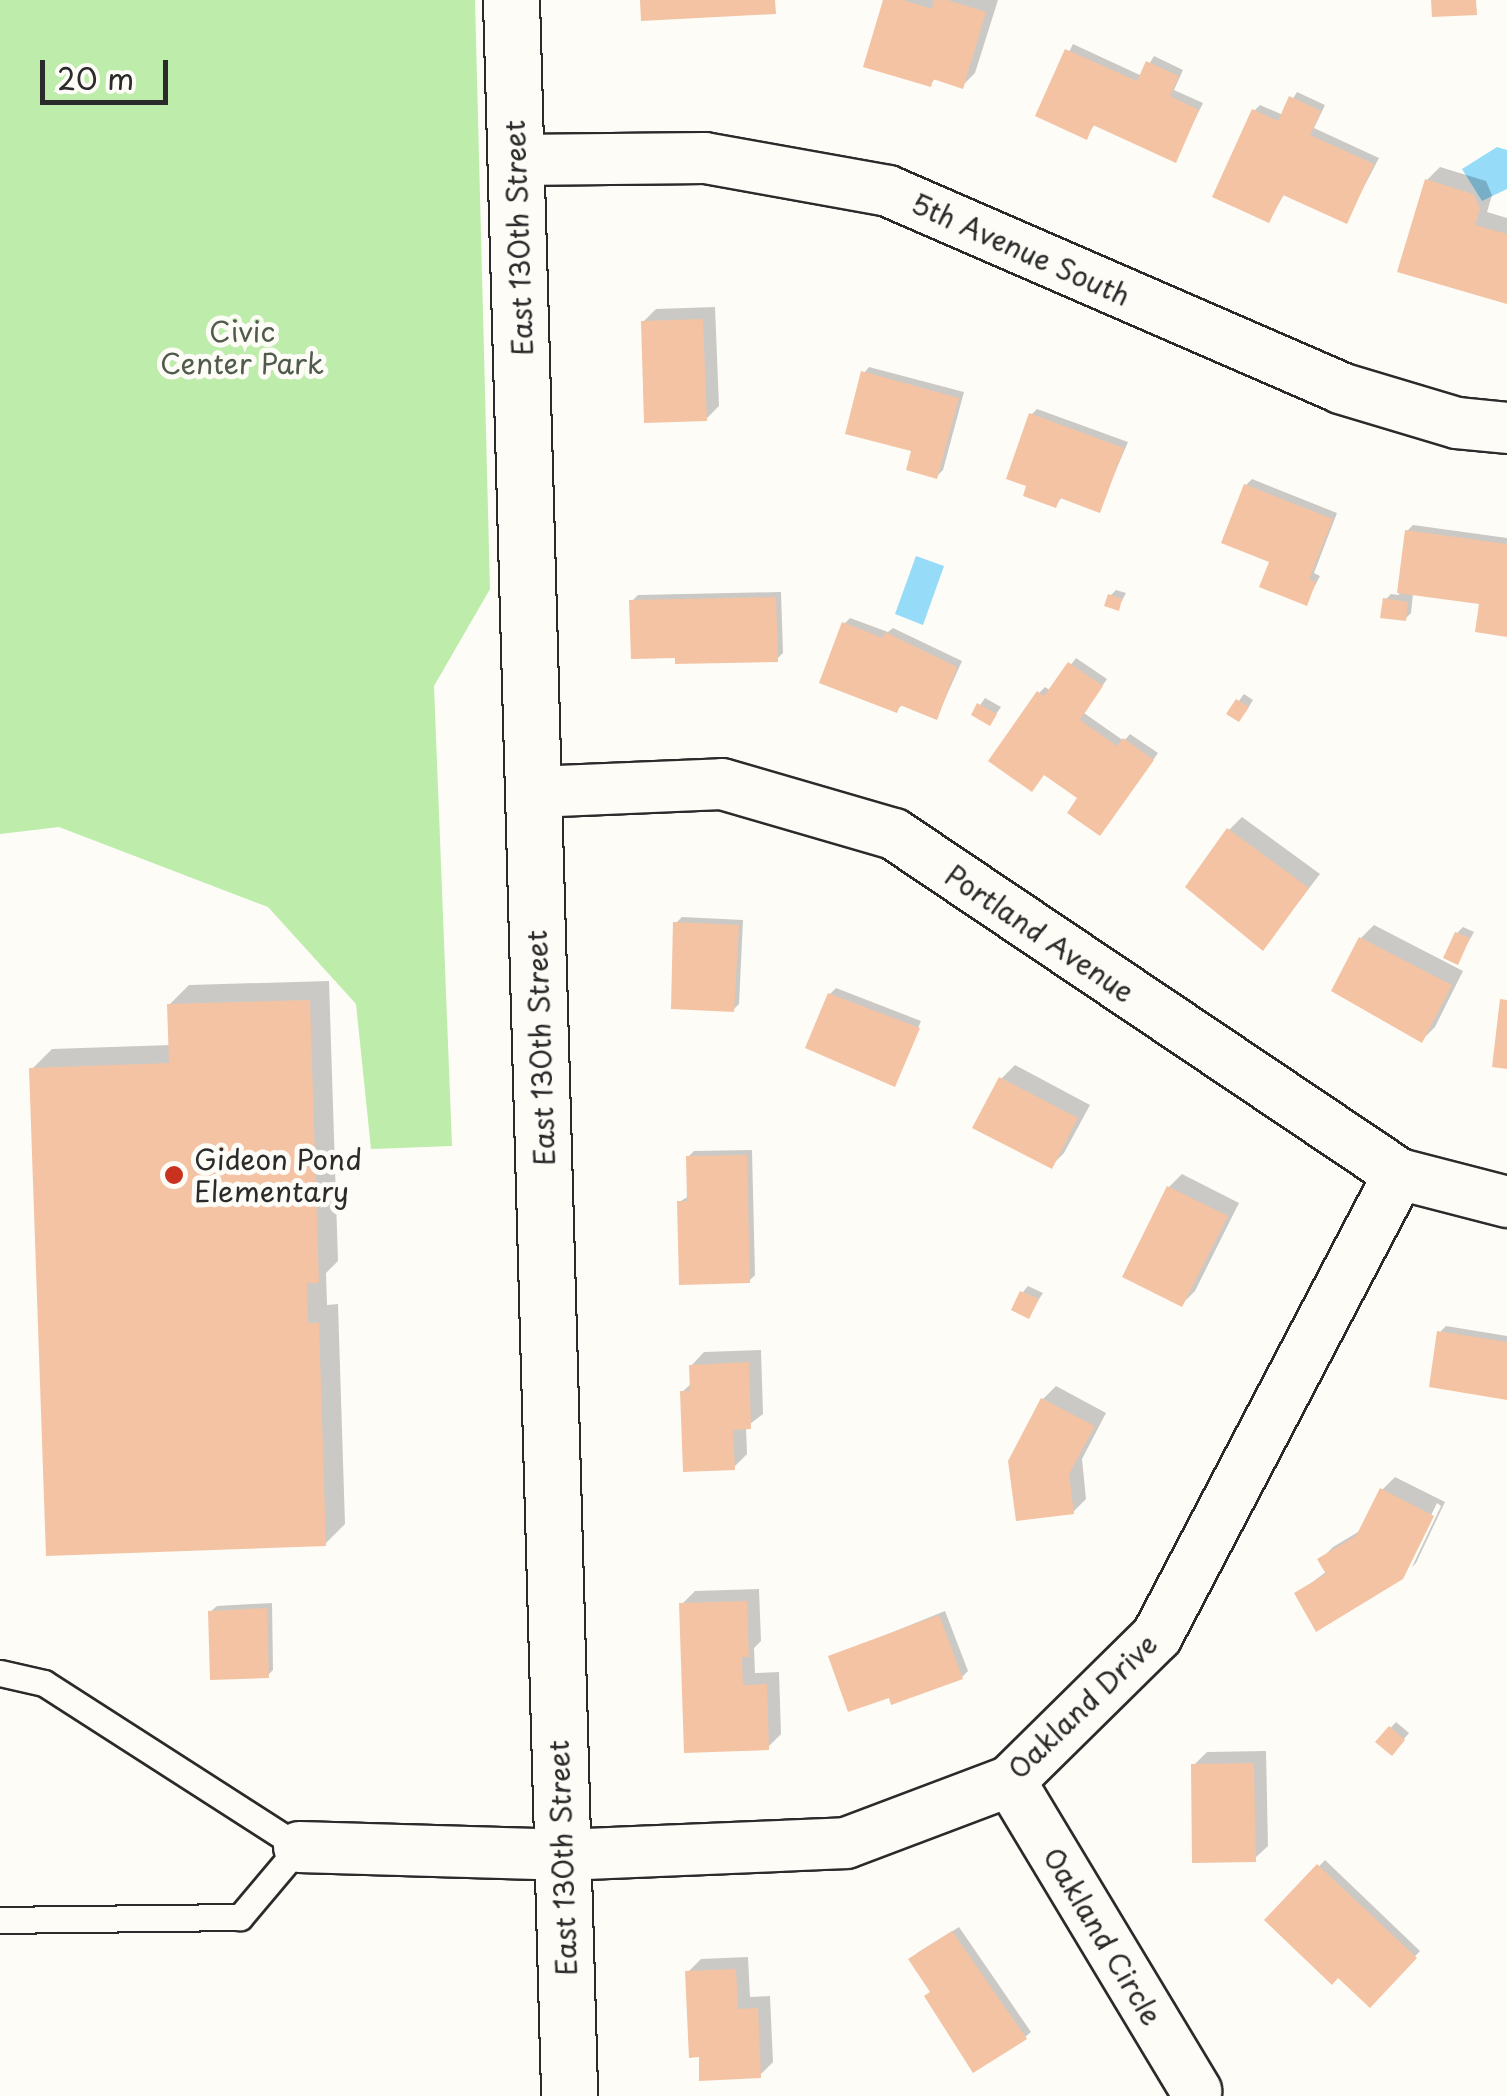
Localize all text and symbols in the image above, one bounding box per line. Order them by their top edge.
scale bar [45,40,172,102]
text: 20 m [57,55,134,100]
street label: East 130th Street [497,119,539,357]
street label: 5th Avenue South [906,185,1136,313]
park label: Civic Center Park [160,314,324,380]
street label: Portland Avenue [940,858,1140,1008]
street label: East 130th Street [519,929,561,1167]
place label: Gideon Pond Elementary [194,1142,362,1208]
marker: Gideon Pond Elementary [163,1164,185,1186]
street label: Oakland Drive [1000,1626,1164,1786]
street label: East 130th Street [541,1739,583,1977]
street label: Oakland Circle [1036,1840,1170,2032]

